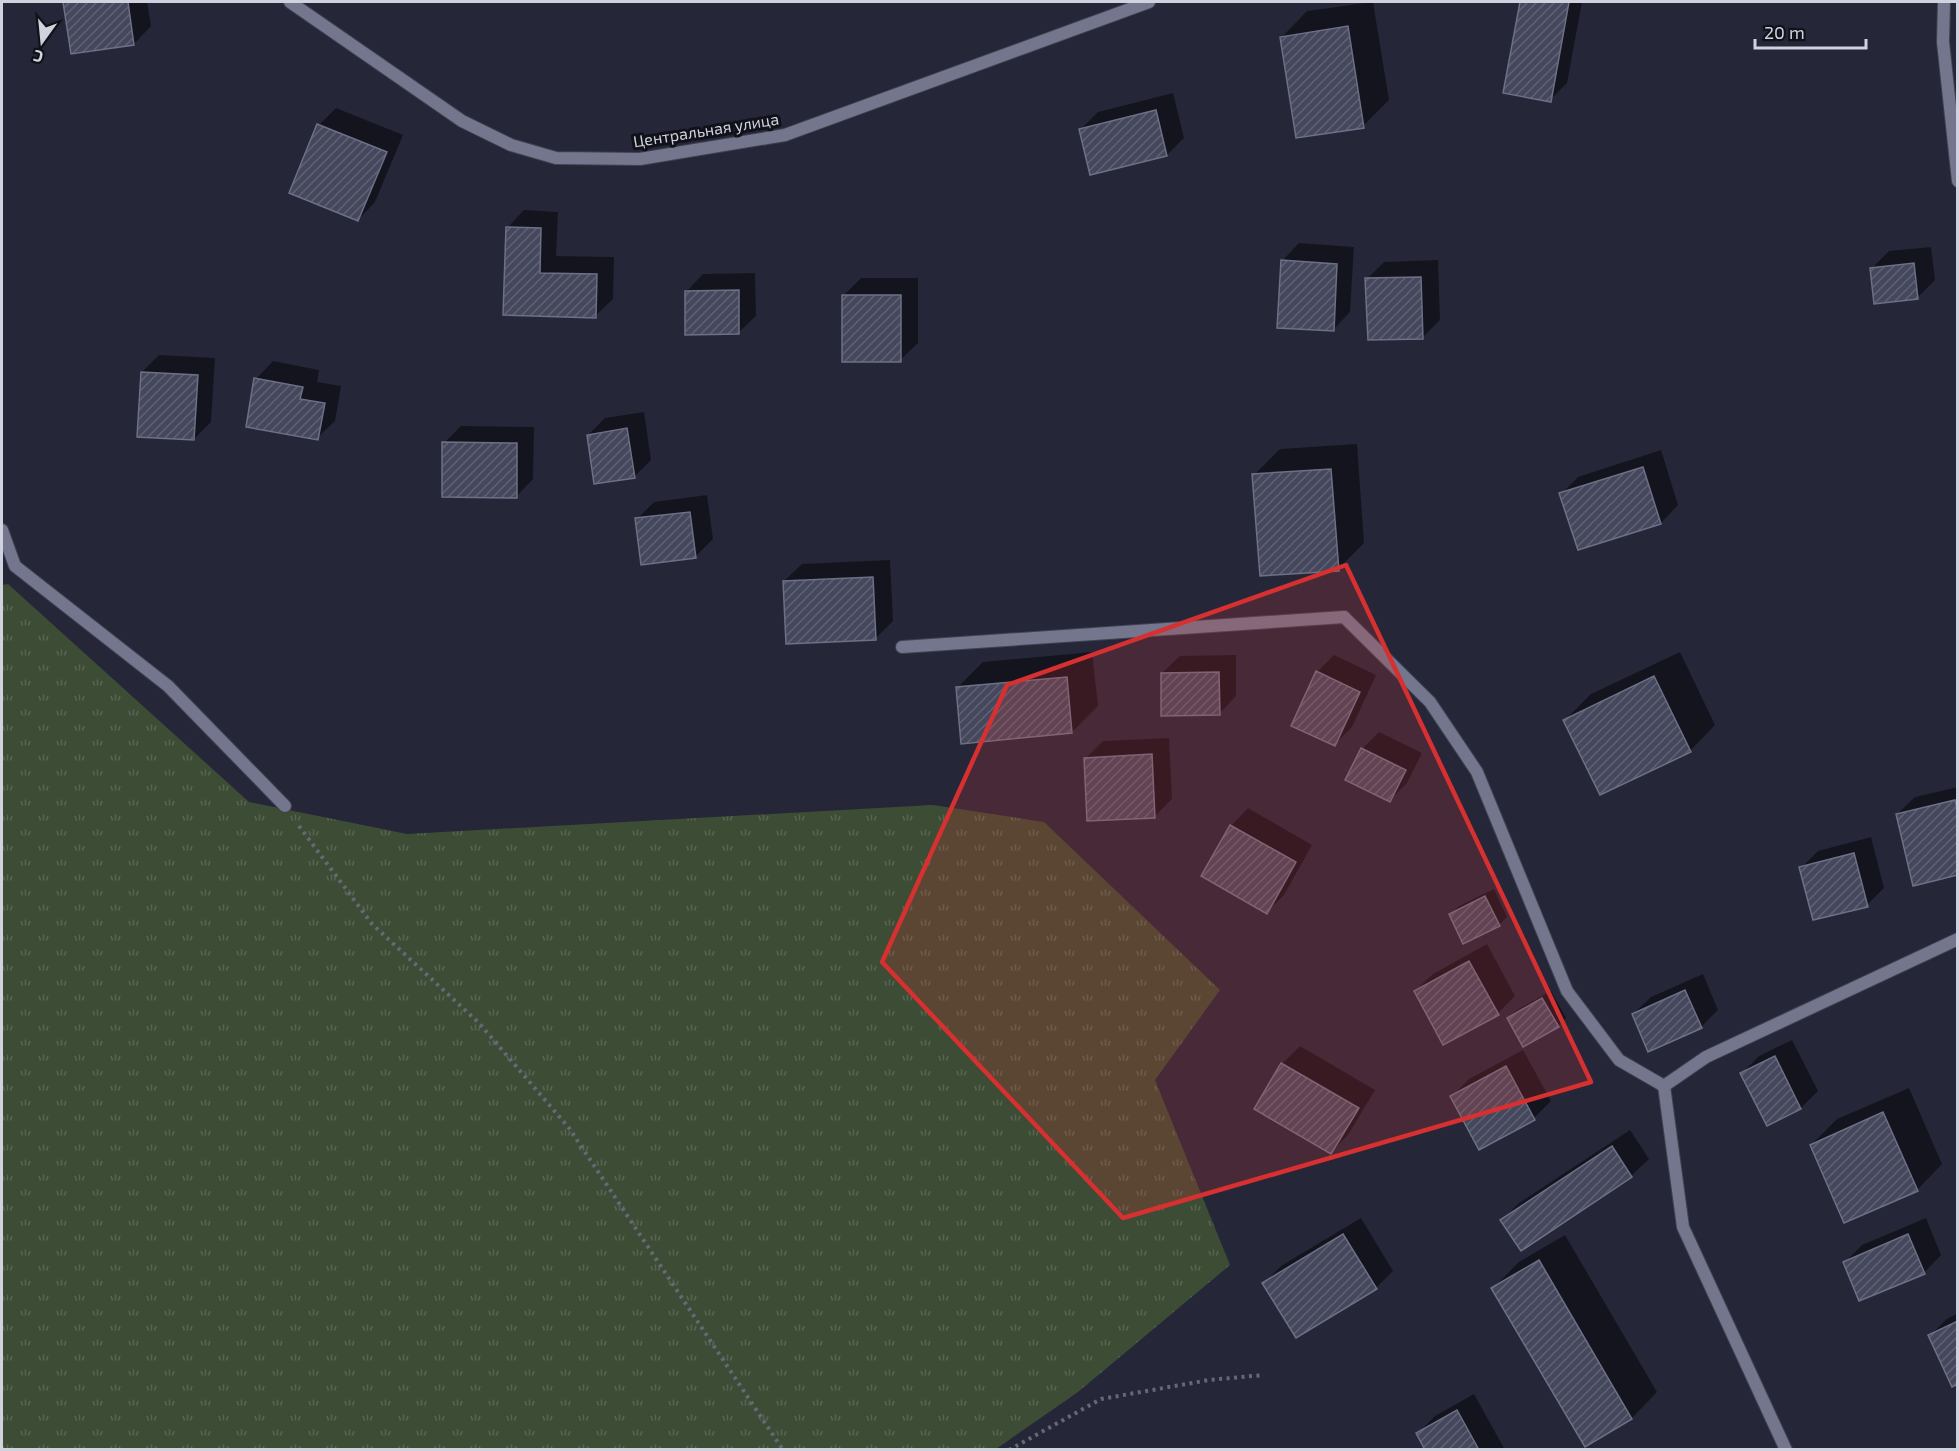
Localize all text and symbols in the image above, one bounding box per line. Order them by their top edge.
north arrow [12,12,72,72]
scale bar [1755,12,1866,50]
text: 20 m [1764,21,1805,43]
text: С [31,47,45,67]
street label: Центральная улица [632,109,780,151]

